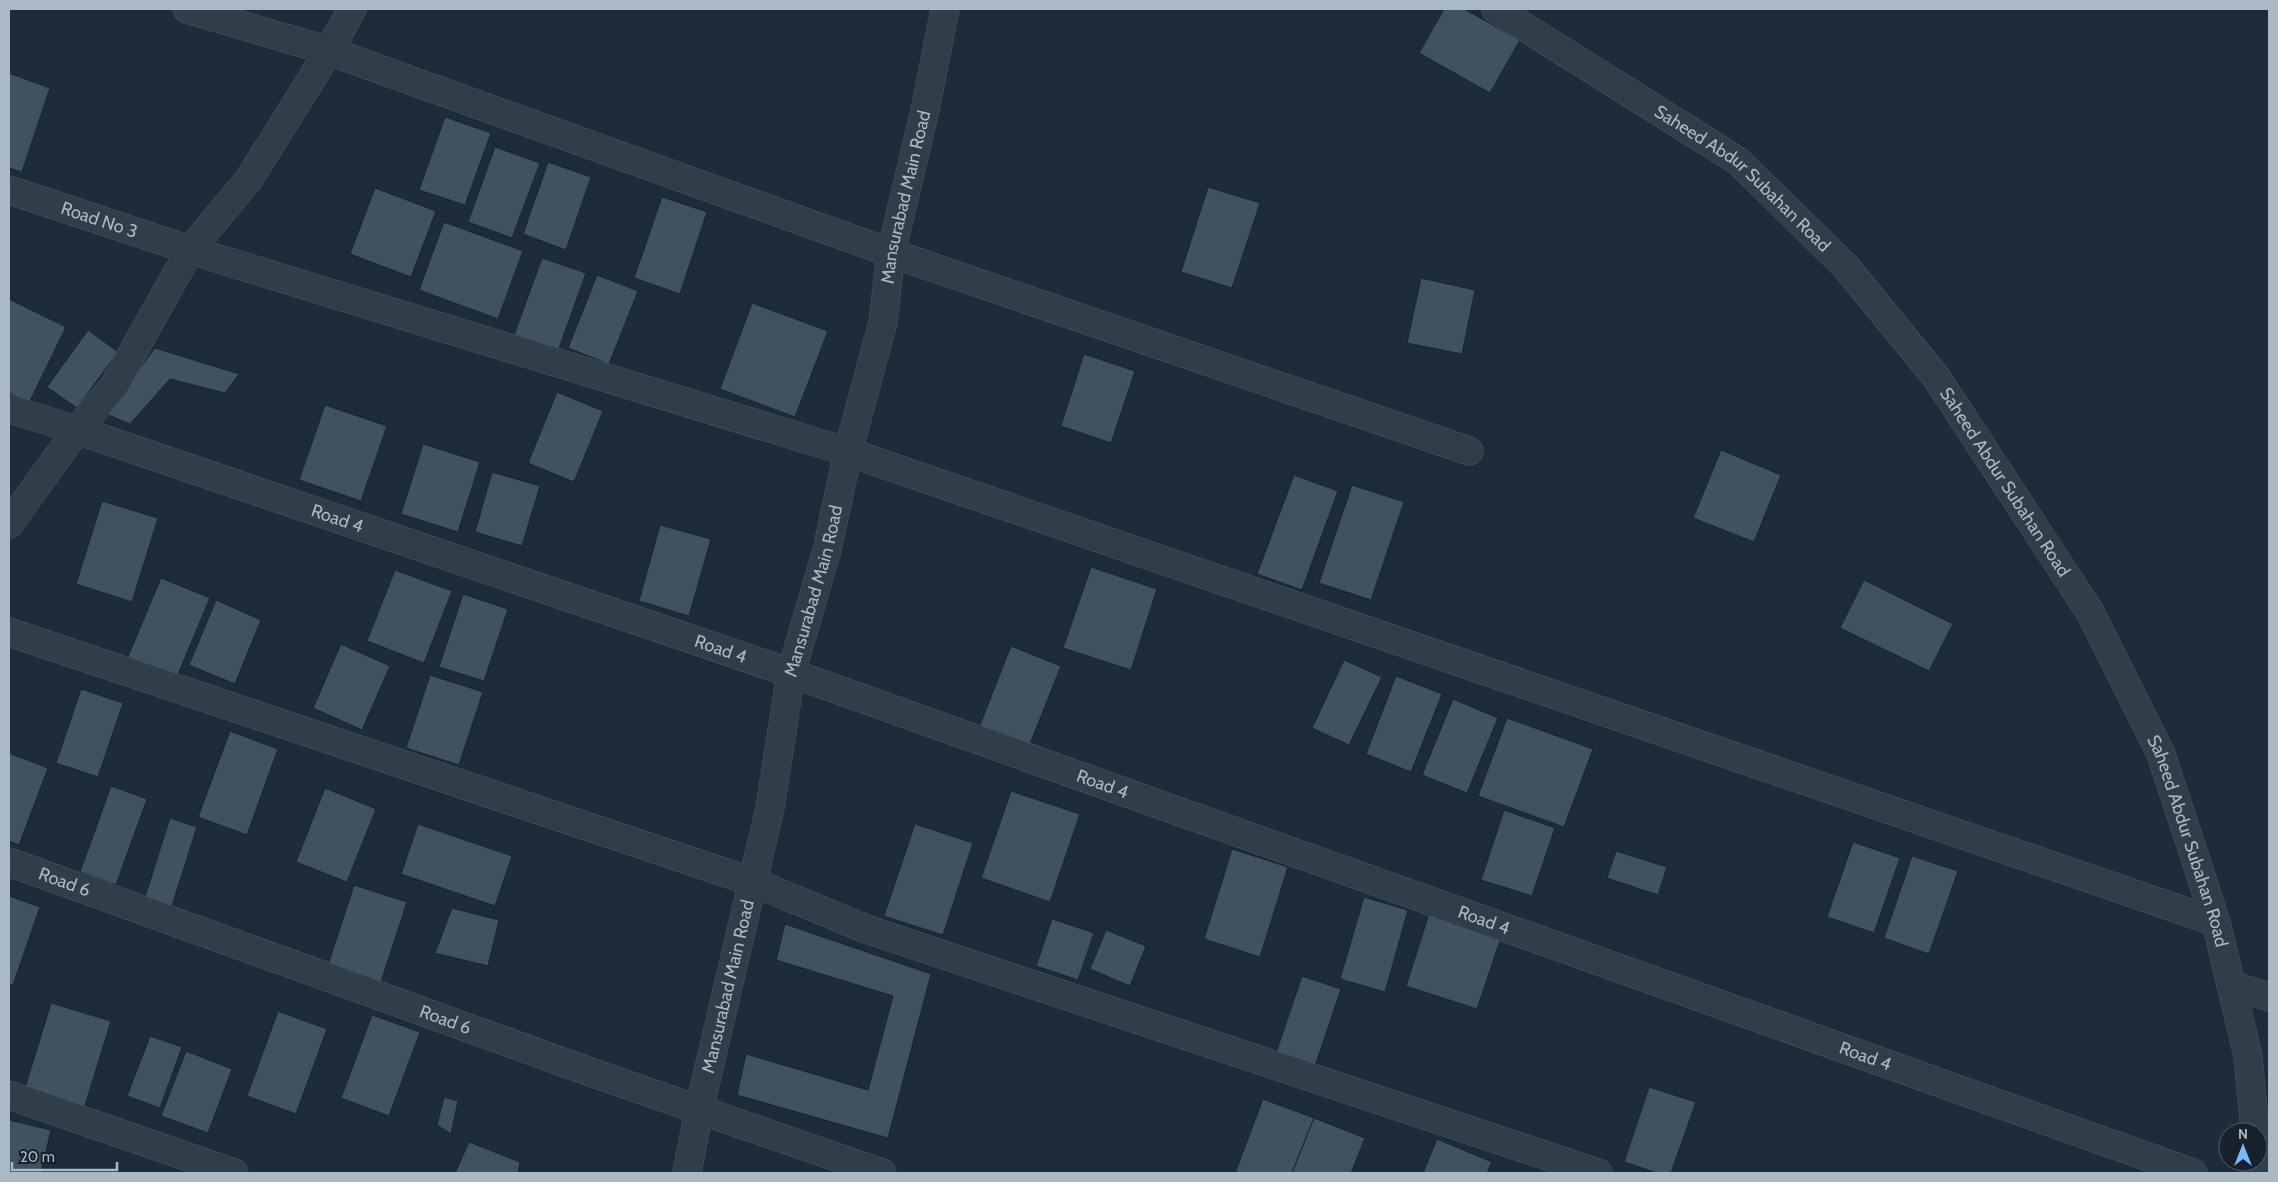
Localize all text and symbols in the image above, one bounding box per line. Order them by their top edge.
street label: Saheed Abdur Subahan Road [1650,100,1835,256]
street label: Mansurabad Main Road [876,108,936,285]
street label: Road No 3 [58,197,140,243]
street label: Saheed Abdur Subahan Road [1935,383,2075,581]
street label: Road 4 [308,500,366,538]
street label: Mansurabad Main Road [779,503,847,680]
street label: Road 4 [692,630,749,668]
street label: Saheed Abdur Subahan Road [2142,731,2233,949]
street label: Road 4 [1073,765,1131,803]
street label: Road 6 [36,863,93,901]
street label: Mansurabad Main Road [697,898,759,1075]
street label: Road 4 [1455,901,1513,939]
street label: Road 6 [417,1000,474,1039]
street label: Road 4 [1836,1037,1894,1075]
north arrow [2218,1122,2268,1172]
text: N [2238,1125,2248,1143]
scale bar [12,1140,118,1172]
text: 20 m [20,1148,55,1166]

